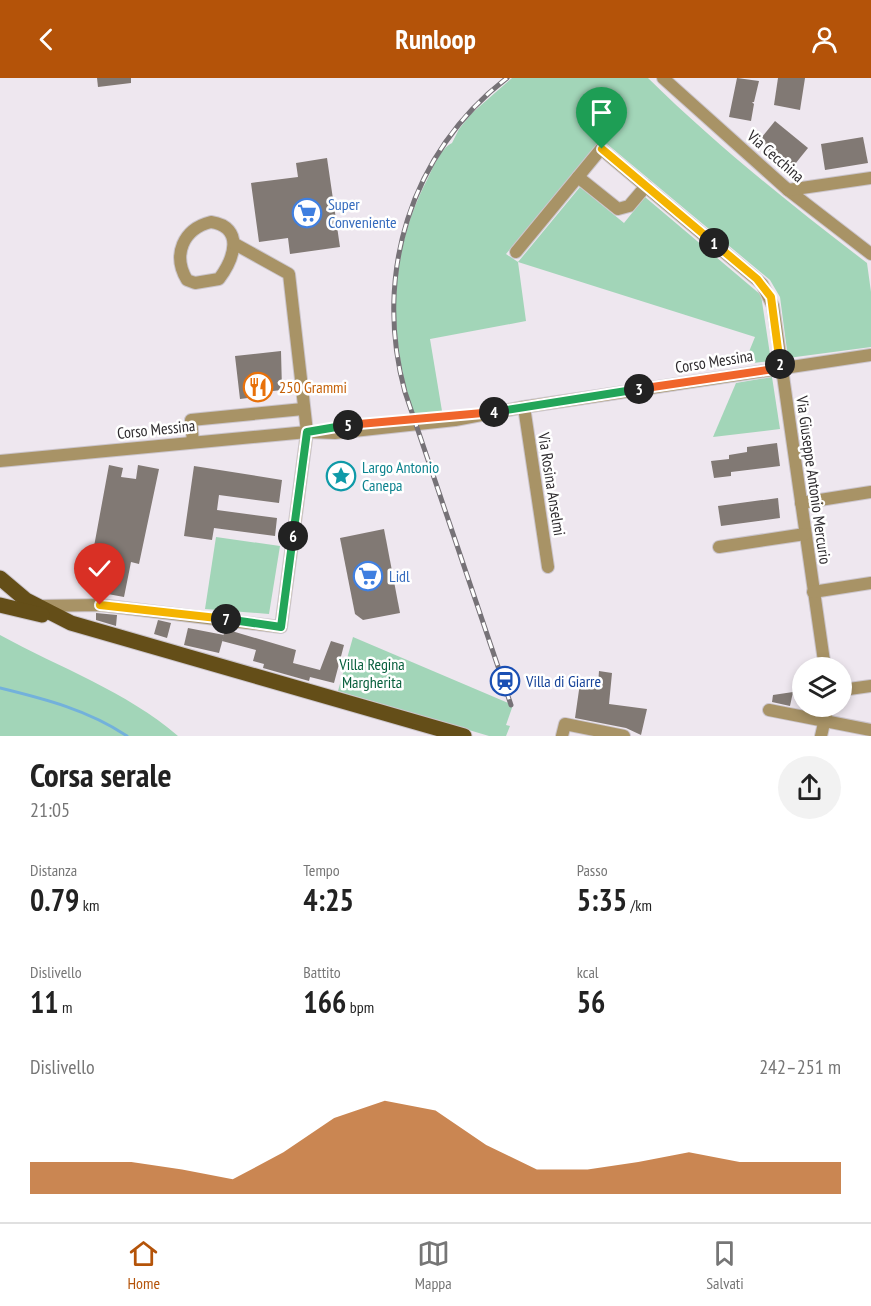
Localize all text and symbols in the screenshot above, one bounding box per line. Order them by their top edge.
text: Runloop [395,22,476,56]
icon: back [30,23,63,56]
icon: person [808,23,841,56]
pin [576,87,627,149]
icon: arrive [585,96,618,129]
street label: Via Cecchina [743,125,809,186]
place label: Super Conveniente [328,194,397,232]
supermarket icon: Super Conveniente [291,197,323,229]
pin: 1 [699,228,729,258]
text: 1 [710,233,718,253]
street label: Corso Messina [674,345,754,377]
pin: 2 [765,349,795,379]
text: 2 [776,354,784,374]
restaurant icon: 250 Grammi [242,371,274,403]
pin: 3 [624,374,654,404]
place label: 250 Grammi [279,377,347,397]
text: 3 [635,379,643,399]
street label: Via Giuseppe Antonio Mercurio [792,394,836,565]
pin: 4 [479,397,509,427]
text: 4 [490,402,498,422]
pin: 5 [333,410,363,440]
street label: Corso Messina [116,415,196,443]
text: 5 [344,415,352,435]
street label: Via Rosina Anselmi [534,430,570,537]
place label: Largo Antonio Canepa [362,457,439,495]
place icon: Largo Antonio Canepa [325,460,357,492]
pin: 6 [278,521,308,551]
text: 6 [289,526,297,546]
pin [74,543,125,605]
icon: check [83,552,116,585]
supermarket icon: Lidl [352,560,384,592]
place label: Lidl [389,566,410,586]
pin: 7 [211,604,241,634]
text: 7 [222,609,230,629]
park label: Villa Regina Margherita [338,654,405,692]
map controls [792,657,852,717]
button: layers [792,657,852,717]
station icon: Villa di Giarre [489,665,521,697]
place label: Villa di Giarre [525,671,601,691]
text: Corsa serale [30,753,172,796]
button: share [778,756,841,819]
text: 21:05 [30,797,70,823]
text: Distanza [30,860,77,880]
text: Tempo [303,860,340,880]
text: Passo [577,860,608,880]
text: 0.79 [30,880,79,919]
text: 4:25 [303,880,354,919]
text: 5:35 [577,880,627,919]
text: km [79,895,99,915]
text: /km [627,895,652,915]
text: Dislivello [30,962,82,982]
text: Battito [303,962,341,982]
text: kcal [577,962,599,982]
text: 11 [30,982,59,1021]
text: 166 [303,982,346,1021]
text: 56 [577,982,605,1021]
text: m [59,997,73,1017]
text: bpm [346,997,374,1017]
text: Dislivello [30,1054,95,1080]
text: 242–251 m [759,1054,841,1080]
tab: Home [127,1237,160,1293]
tab: Mappa [415,1237,452,1293]
tab: Salvati [706,1237,744,1293]

